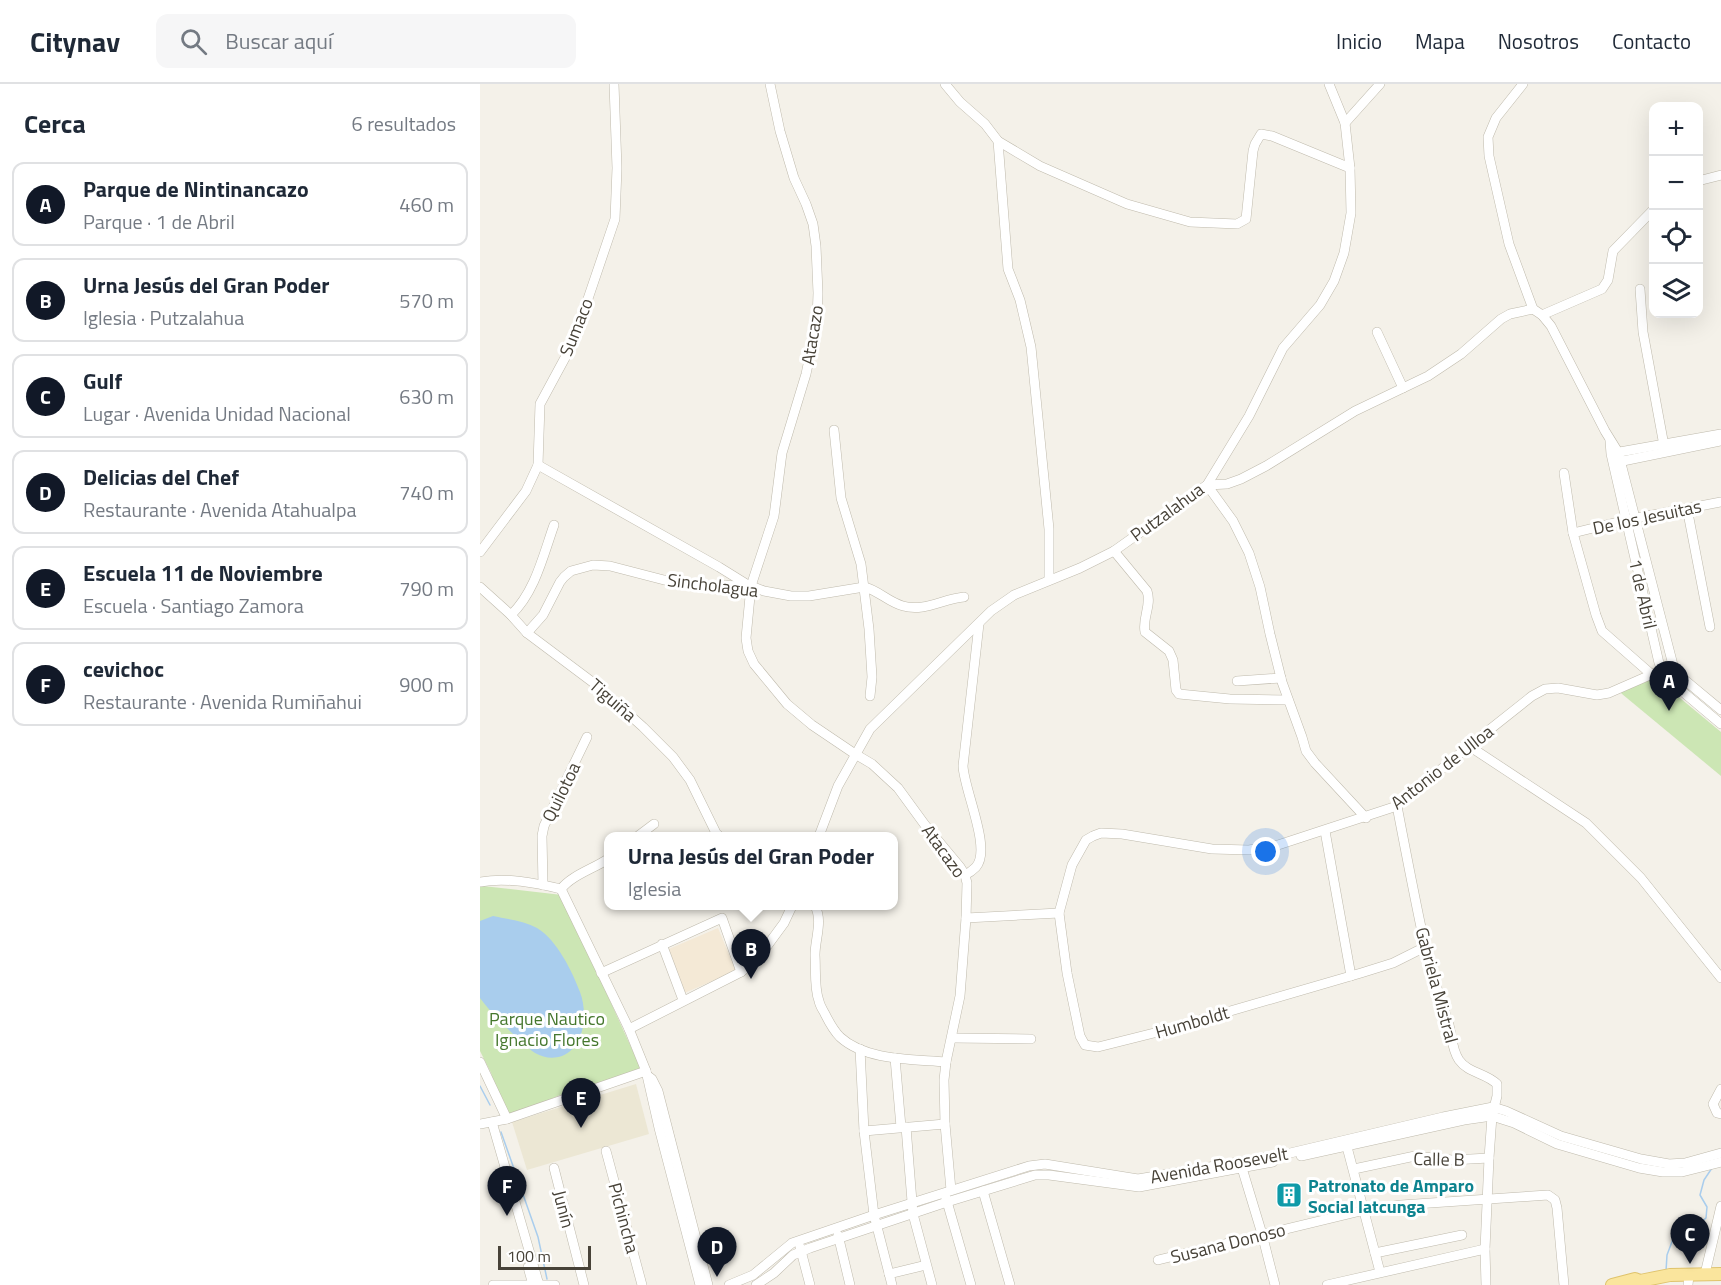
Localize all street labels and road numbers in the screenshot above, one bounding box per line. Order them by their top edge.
street label: Sumaco [552,294,600,360]
street label: Atacazo [794,303,830,367]
street label: Putzalahua [1125,476,1209,548]
street label: De los Jesuitas [1590,492,1704,542]
street label: 1 de Abril [1622,556,1664,632]
street label: Sincholagua [666,566,760,604]
street label: Tiguiña [583,672,643,728]
street label: Antonio de Ulloa [1385,718,1499,816]
street label: Quilotoa [535,757,587,827]
street label: Atacazo [915,819,973,883]
street label: Gabriela Mistral [1409,924,1465,1046]
street label: Humboldt [1152,998,1233,1045]
street label: Avenida Roosevelt [1148,1139,1291,1190]
street label: Calle B [1413,1145,1465,1173]
street label: Pichincha [602,1180,646,1256]
street label: Junín [546,1187,582,1231]
street label: Susana Donoso [1168,1216,1288,1270]

